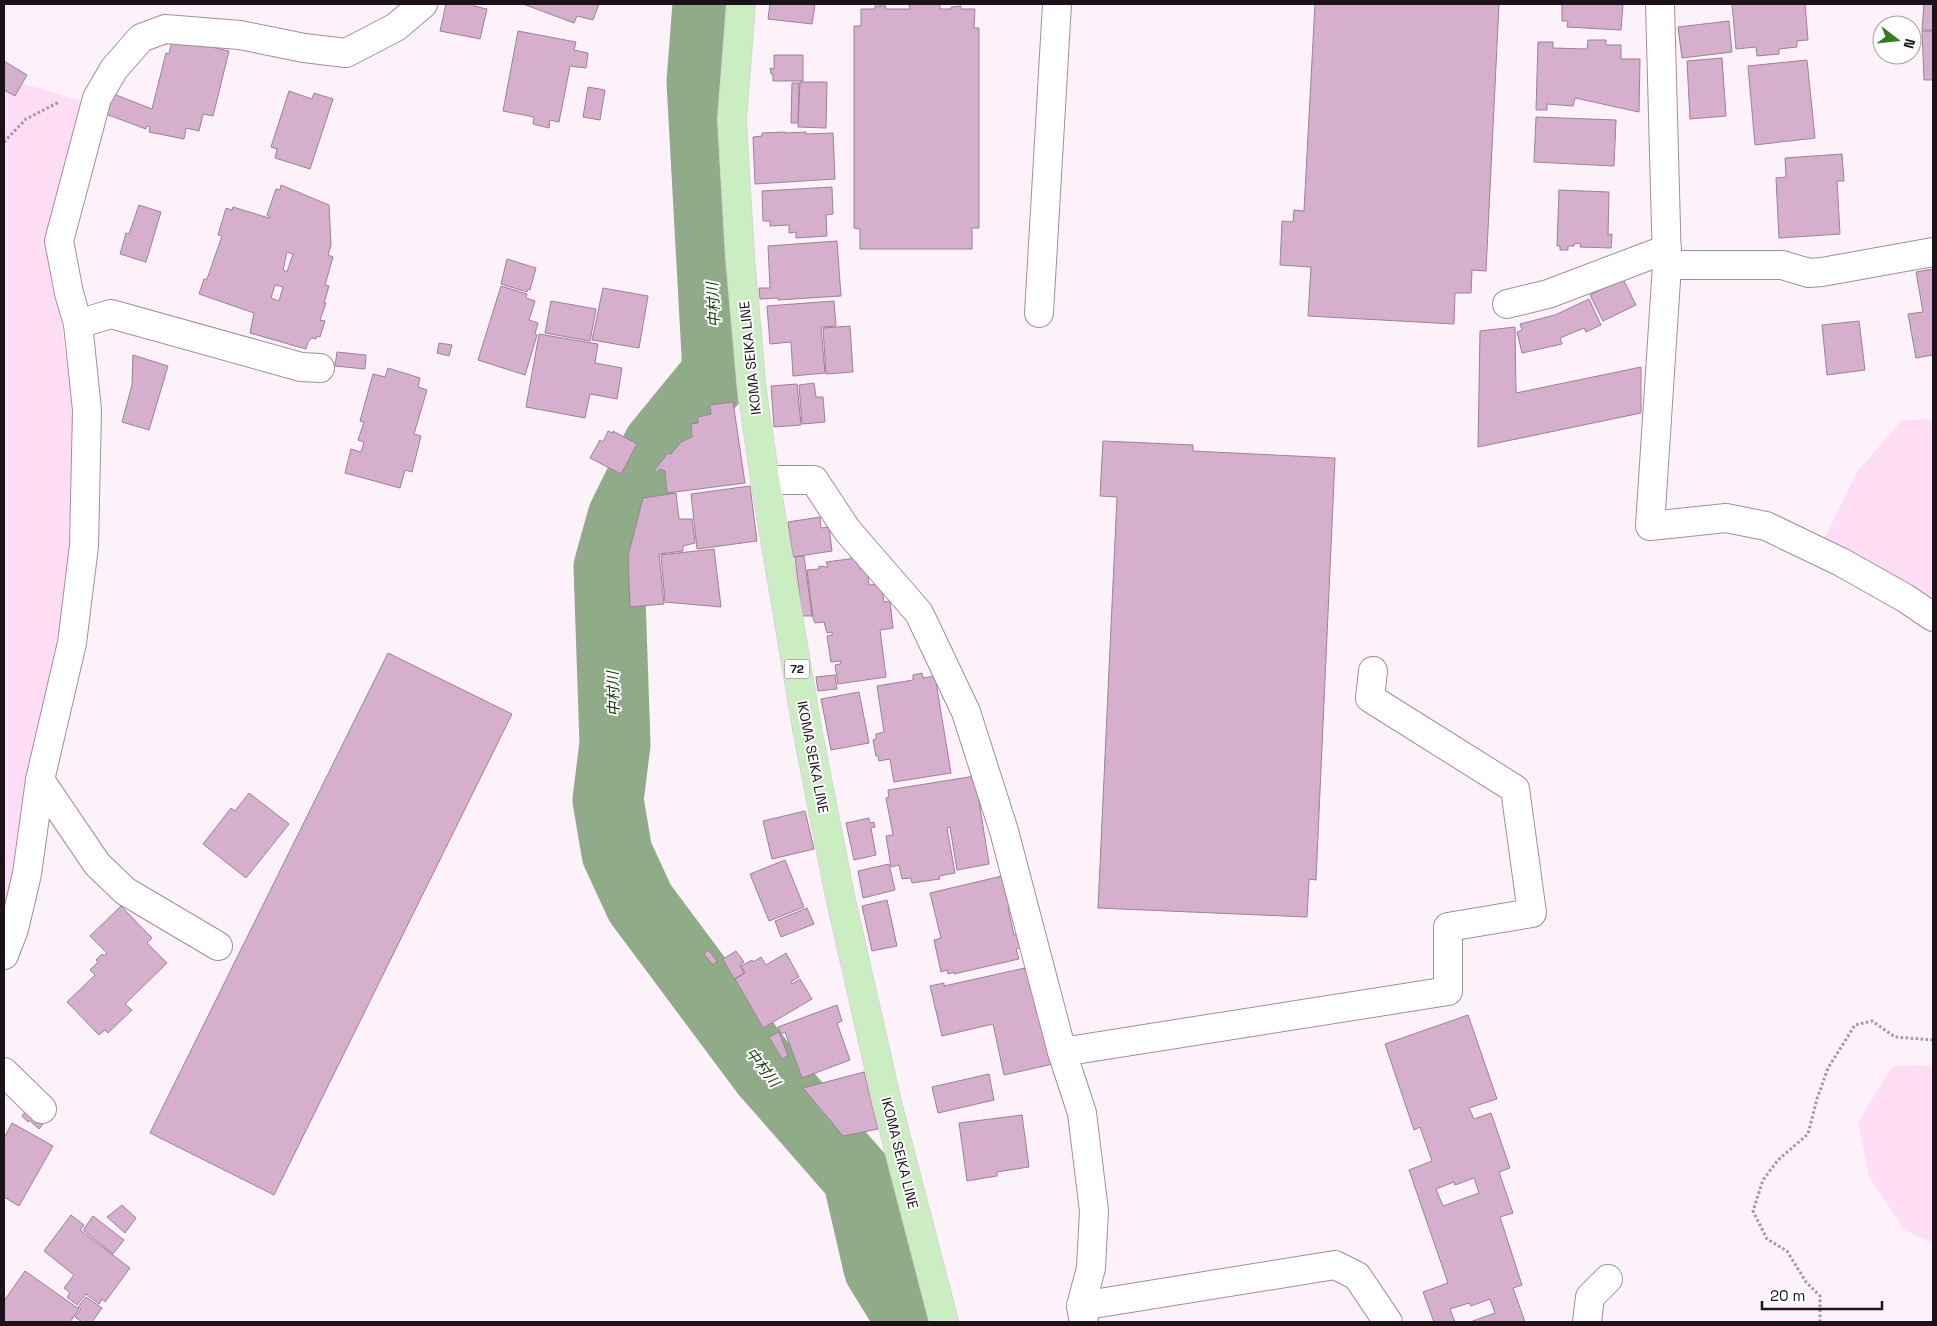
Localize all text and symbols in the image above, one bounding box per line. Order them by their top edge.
north arrow [1872,15,1922,65]
text: N [1900,37,1919,51]
water label: 中村川 [702,280,724,328]
street label: IKOMA SEIKA LINE [735,300,765,416]
road number: 72 [784,660,810,679]
water label: 中村川 [603,669,623,717]
street label: IKOMA SEIKA LINE [793,699,833,815]
water label: 中村川 [742,1043,786,1092]
street label: IKOMA SEIKA LINE [877,1095,923,1211]
scale bar [1762,1278,1882,1310]
text: 20 m [1770,1286,1805,1305]

